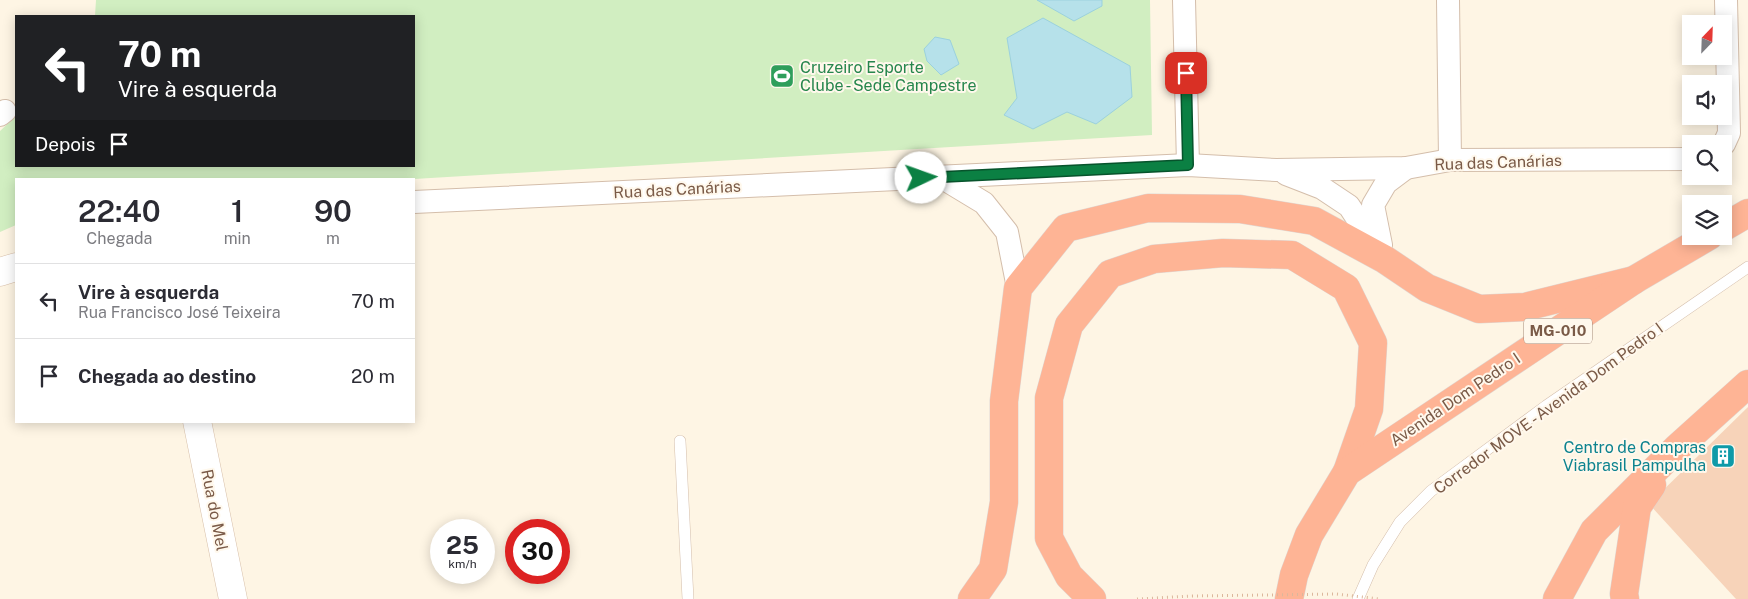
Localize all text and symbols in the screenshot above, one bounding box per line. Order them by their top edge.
north arrow [1682,15,1732,65]
map controls [1682,15,1732,245]
text: 70 m [118,34,201,75]
icon: left [35,35,100,100]
pin [1165,52,1207,94]
place label: Cruzeiro Esporte Clube - Sede Campestre [800,58,977,95]
icon: arrive [1172,59,1200,87]
sports icon: Cruzeiro Esporte Clube - Sede Campestre [769,63,795,89]
button: sound [1682,75,1732,125]
text: Vire à esquerda [118,76,277,102]
icon: arrive [105,130,133,158]
text: Depois [35,133,95,155]
button: search [1682,135,1732,185]
position arrow [894,151,946,203]
street label: Rua das Canárias [1434,151,1562,174]
street label: Rua das Canárias [613,177,741,202]
text: 22:40 [78,193,161,229]
text: 1 [231,193,244,229]
text: 90 [314,193,352,229]
button: layers [1682,195,1732,245]
text: Chegada [86,229,152,248]
text: min [224,229,251,248]
text: m [326,229,340,248]
text: Vire à esquerda [78,281,219,303]
icon: left [35,287,63,315]
text: 70 m [351,290,395,312]
text: Rua Francisco José Teixeira [78,303,281,322]
road number: MG-010 [1524,318,1592,344]
street label: Corredor MOVE - Avenida Dom Pedro I [1430,319,1667,498]
street label: Avenida Dom Pedro I [1387,349,1524,450]
icon: arrive [35,362,63,390]
text: Chegada ao destino [78,365,256,387]
text: 20 m [351,365,395,387]
place label: Centro de Compras Viabrasil Pampulha [1563,438,1706,475]
building icon: Centro de Compras Viabrasil Pampulha [1710,443,1736,469]
street label: Rua do Mel [197,468,232,553]
speed limit sign: 30 [505,519,570,584]
text: 25 [446,530,479,560]
text: km/h [448,557,477,571]

